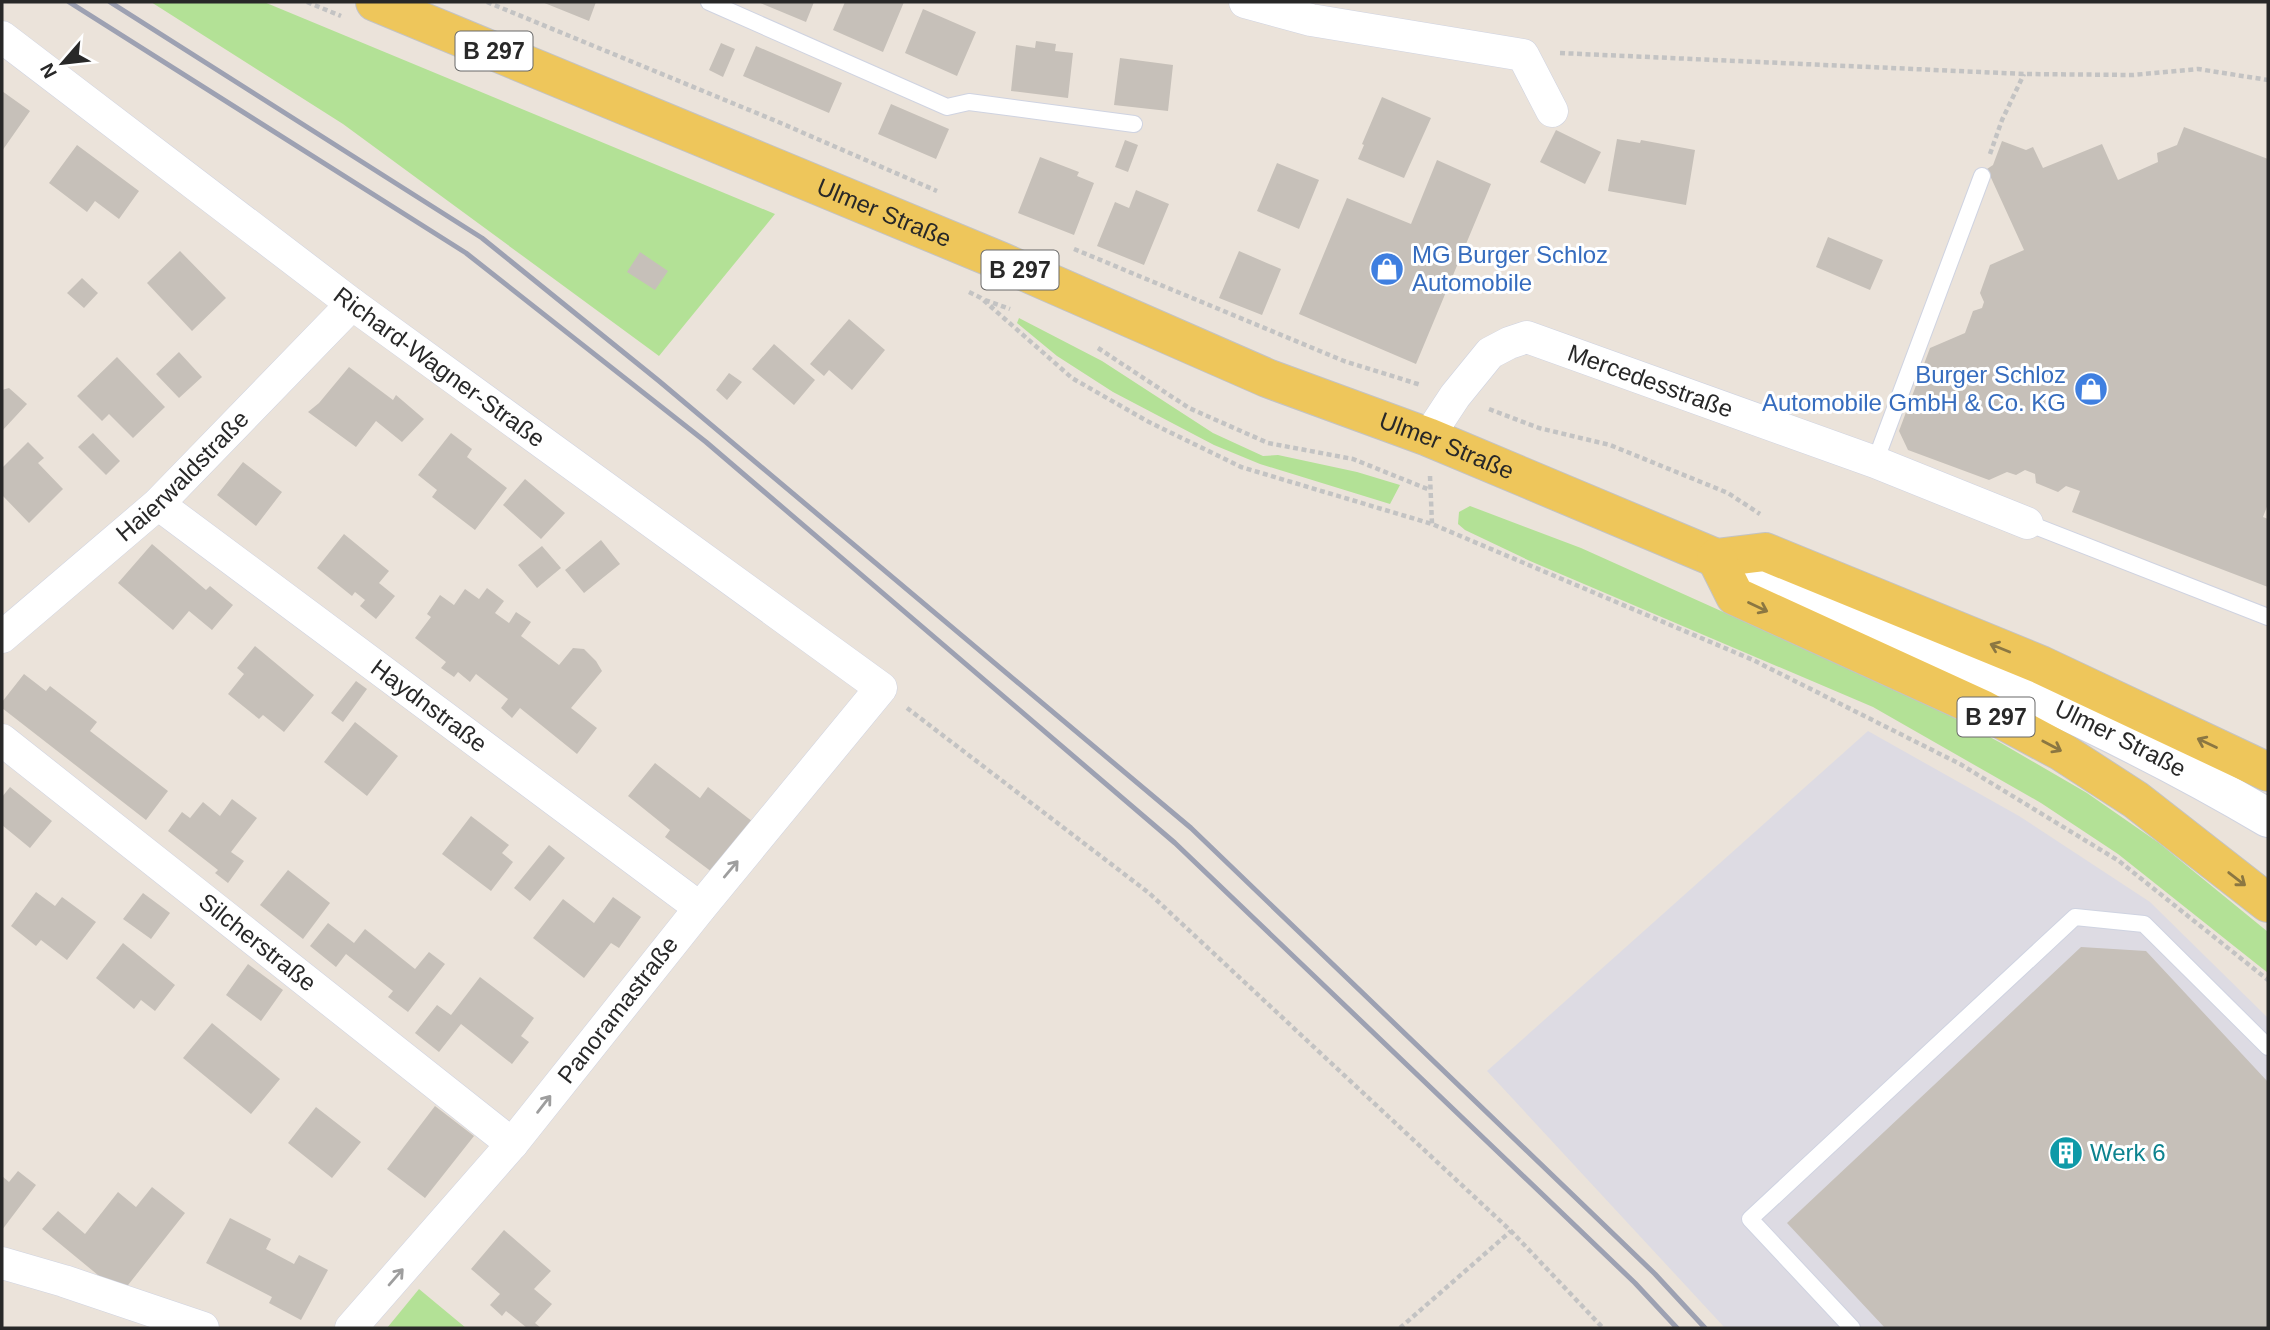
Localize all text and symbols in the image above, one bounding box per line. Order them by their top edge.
north arrow [28,28,98,98]
road number: B 297 [456,32,532,70]
text: N [36,60,61,82]
street label: Ulmer Straße [813,173,955,252]
place label: MG Burger Schloz Automobile [1412,241,1608,296]
road number: B 297 [982,250,1058,290]
shop icon: MG Burger Schloz Automobile [1368,250,1406,288]
street label: Richard-Wagner-Straße [329,281,550,452]
street label: Mercedesstraße [1564,339,1737,423]
place label: Burger Schloz Automobile GmbH & Co. KG [1762,361,2066,416]
shop icon: Burger Schloz Automobile GmbH & Co. KG [2072,370,2110,408]
street label: Haierwaldstraße [111,405,254,547]
street label: Ulmer Straße [1376,406,1518,485]
one-way arrow [1747,601,1768,614]
one-way arrow [1989,641,2011,654]
street label: Haydnstraße [366,654,492,758]
street label: Ulmer Straße [2051,694,2191,782]
road number: B 297 [1958,698,2035,736]
one-way arrow [2196,736,2218,749]
one-way arrow [2041,740,2062,754]
one-way arrow [724,861,739,879]
one-way arrow [2227,871,2245,886]
street label: Silcherstraße [194,888,322,997]
street label: Panoramastraße [552,931,683,1088]
one-way arrow [536,1096,551,1114]
building icon: Werk 6 [2047,1134,2085,1172]
place label: Werk 6 [2090,1139,2166,1166]
one-way arrow [387,1269,404,1286]

